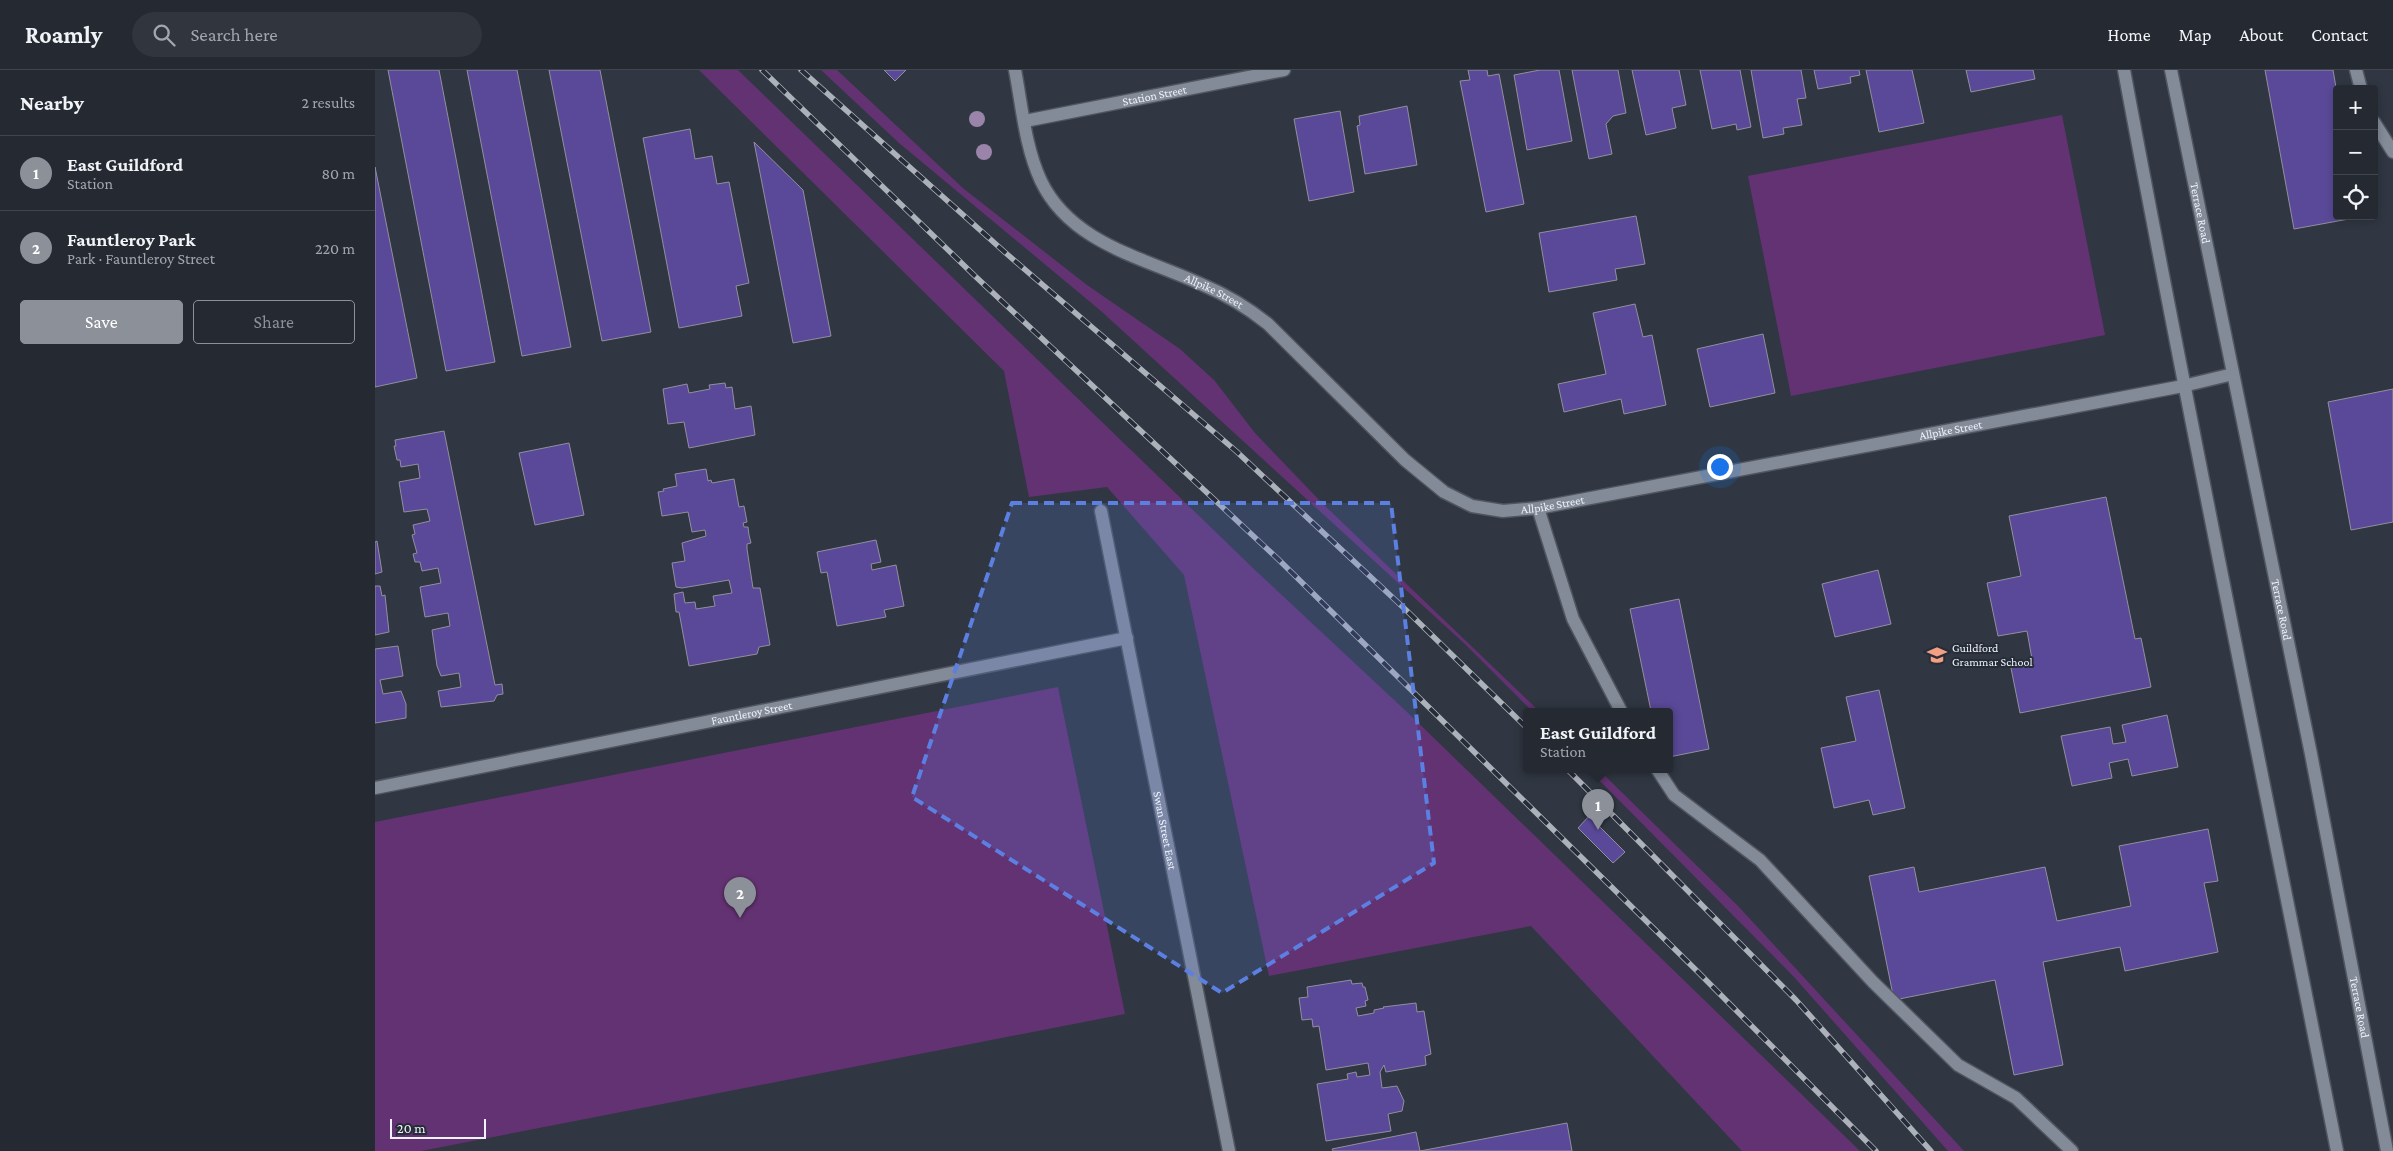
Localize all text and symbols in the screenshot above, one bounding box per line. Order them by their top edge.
search box [132,12,482,57]
text: Roamly [25,21,102,48]
icon: search [150,21,178,49]
text: Search here [190,24,278,45]
text: Home [2108,25,2151,45]
text: Map [2179,25,2211,45]
text: About [2239,25,2283,45]
text: Contact [2311,25,2368,45]
street label: Station Street [1121,82,1189,109]
map controls [2333,85,2378,220]
button: + [2333,85,2378,130]
text: Nearby [20,91,84,115]
text: 2 results [302,94,355,111]
button: − [2333,130,2378,175]
text: East Guildford [67,154,183,175]
text: 1 [33,165,39,182]
text: 80 m [321,165,355,182]
text: Station [67,175,113,192]
button: locate [2333,175,2378,220]
street label: Terrace Road [2187,181,2213,245]
text: Fauntleroy Park [67,229,196,250]
text: 2 [32,240,40,257]
text: 220 m [315,240,355,257]
text: Park · Fauntleroy Street [67,250,215,267]
street label: Allpike Street [1182,271,1247,312]
button: Save [20,300,183,344]
button: Share [193,300,355,344]
street label: Allpike Street [1918,417,1984,443]
your location [1707,454,1733,480]
street label: Allpike Street [1520,492,1586,516]
street label: Terrace Road [2268,578,2295,642]
place label: Guildford Grammar School [1952,641,2033,669]
school or university icon: Guildford Grammar School [1926,644,1948,666]
street label: Fauntleroy Street [710,698,794,728]
popup [1523,708,1673,773]
text: East Guildford [1540,722,1656,743]
text: Station [1540,743,1586,760]
pin: 1 [1582,789,1614,830]
street label: Swan Street East [1150,790,1180,872]
pin: 2 [724,877,756,918]
street label: Terrace Road [2347,975,2372,1040]
scale bar [390,1116,486,1139]
text: 20 m [397,1120,425,1136]

